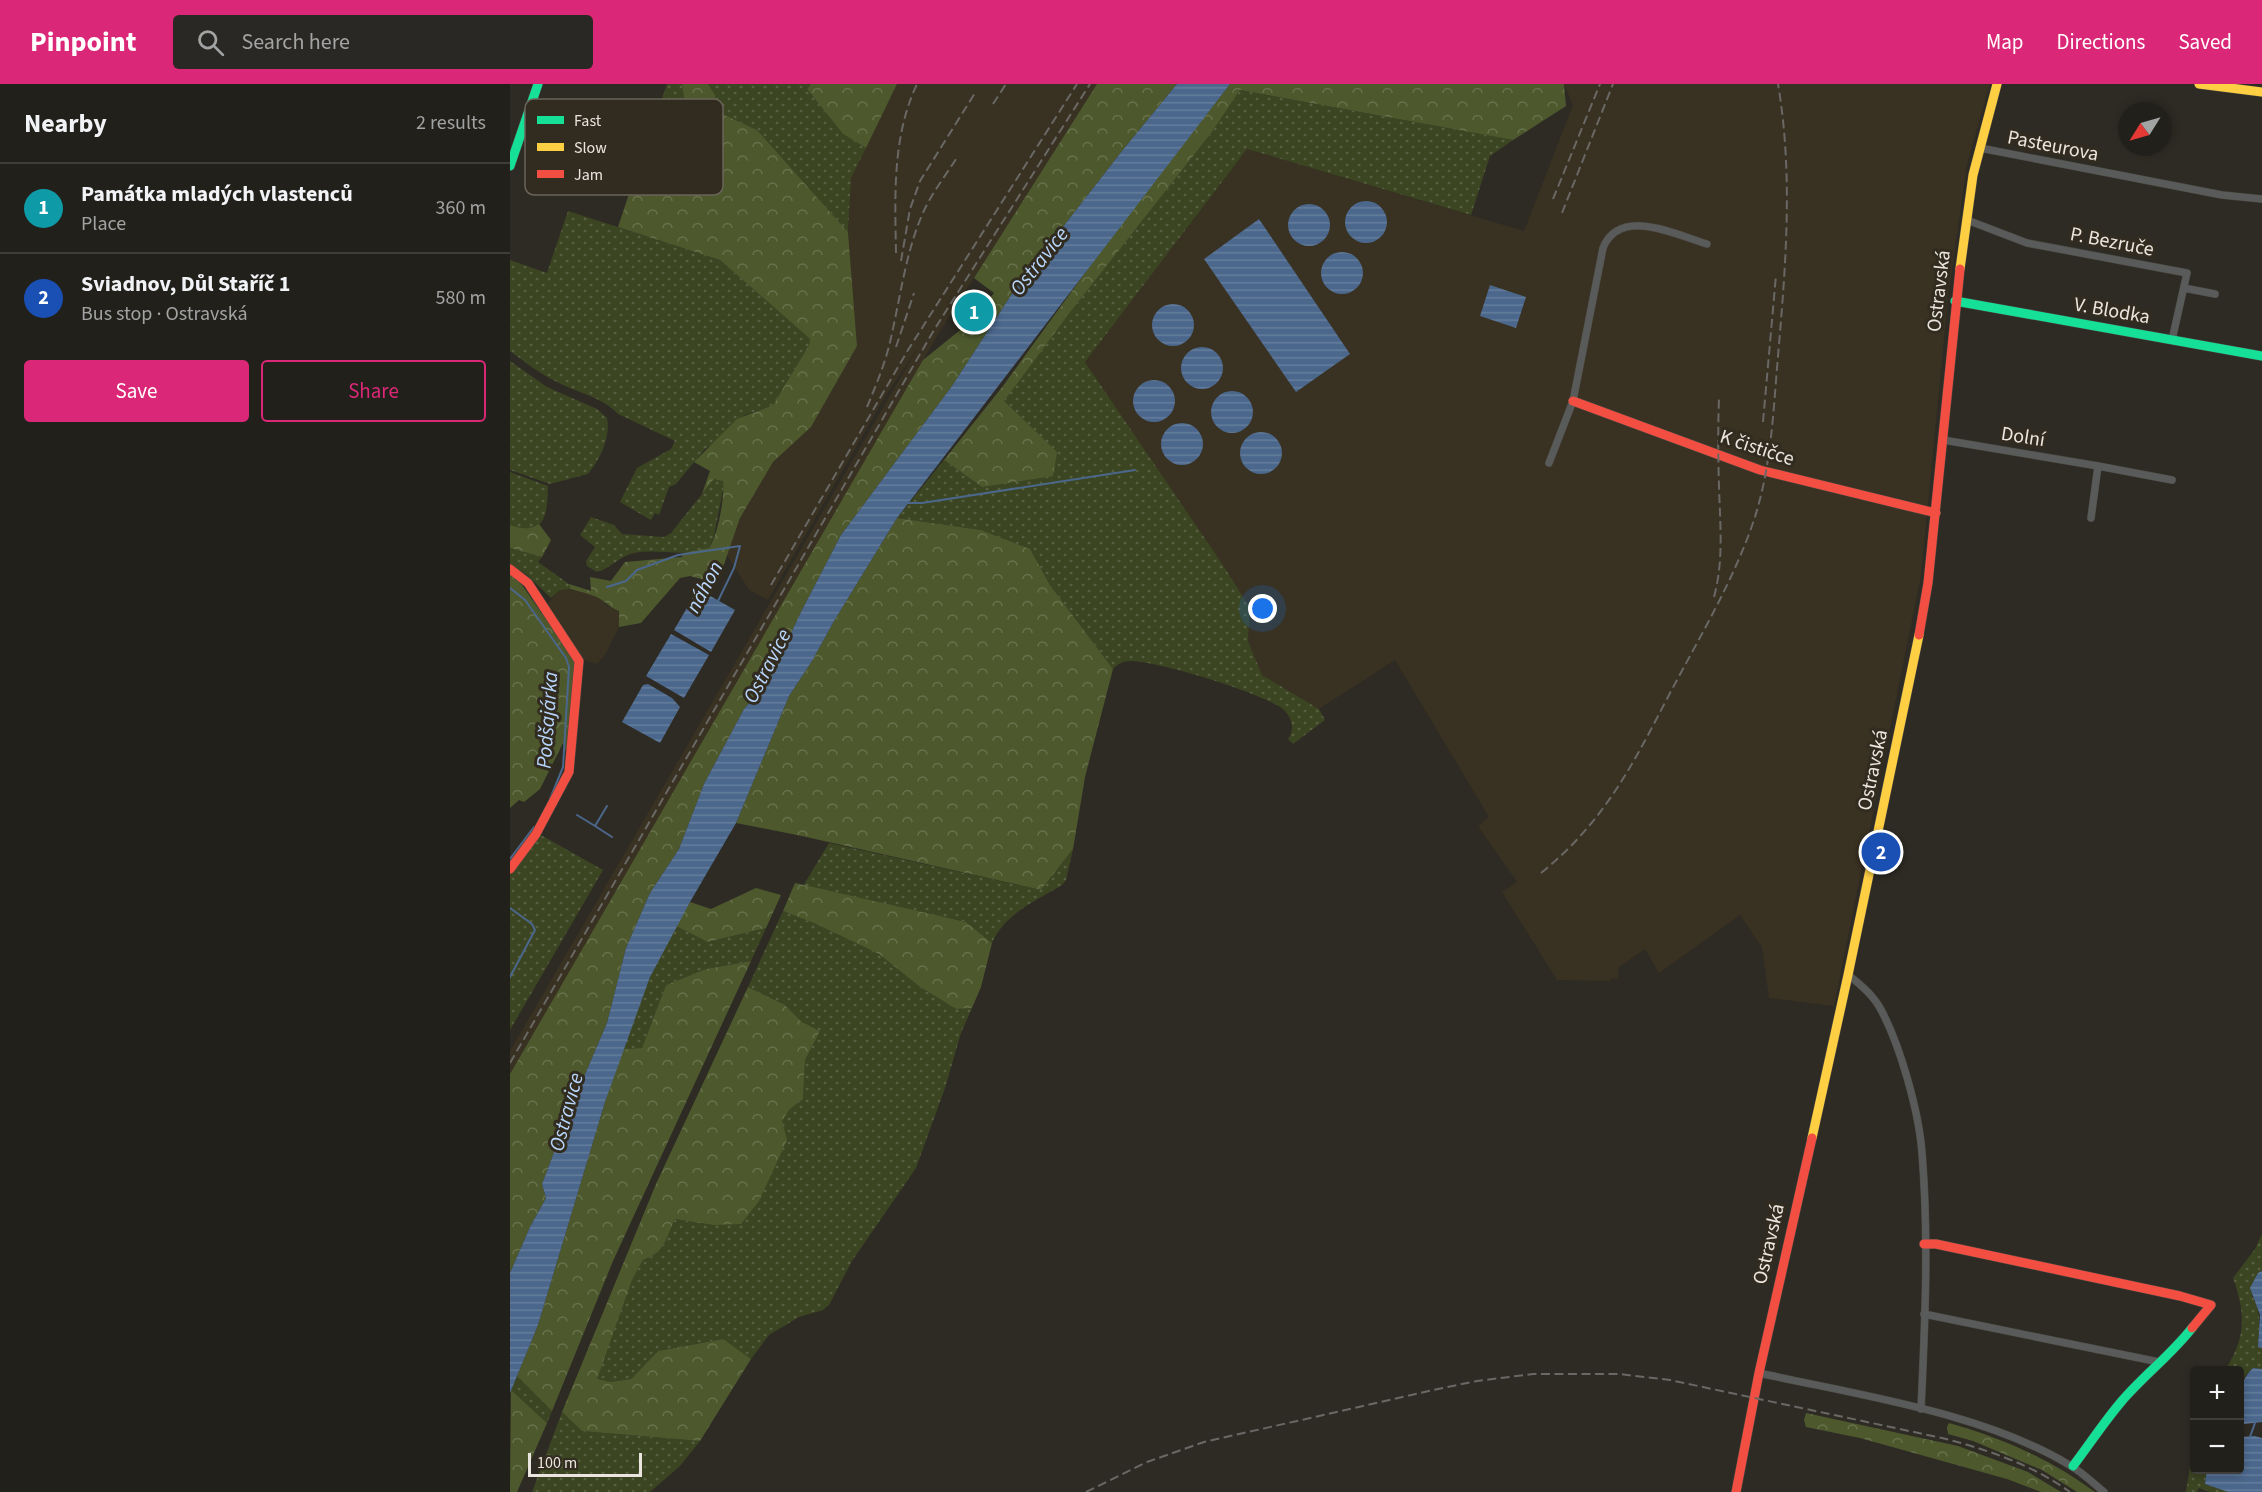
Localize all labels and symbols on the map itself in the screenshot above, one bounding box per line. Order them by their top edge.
legend [525,99,723,195]
north arrow [2118,102,2172,156]
text: Fast [574,110,602,132]
street label: Pasteurova [2005,123,2101,169]
text: Slow [574,137,607,159]
text: Jam [574,164,603,186]
water label: Ostravice [1003,220,1075,302]
street label: P. Bezruče [2068,220,2156,264]
street label: Ostravská [1920,249,1958,333]
pin: 1 [954,290,994,334]
street label: V. Blodka [2072,291,2152,331]
street label: Dolní [1999,420,2048,454]
street label: K čističce [1716,423,1798,473]
water label: náhon [678,556,730,618]
your location [1248,594,1277,623]
water label: Ostravice [735,623,799,709]
water label: Podšajárka [529,670,565,770]
street label: Ostravská [1851,727,1895,813]
pin: 2 [1862,830,1900,874]
water label: Ostravice [541,1069,591,1155]
street label: Ostravská [1746,1201,1792,1287]
scale bar [528,1450,642,1478]

